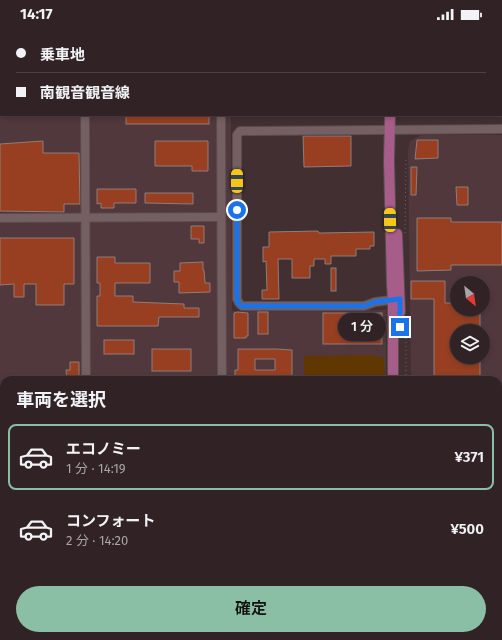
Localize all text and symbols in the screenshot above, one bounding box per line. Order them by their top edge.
text: 14:17 [20,5,53,23]
text: 乗車地 [40,46,85,64]
text: 南観音観音線 [40,84,130,102]
car [231,169,243,193]
route start [228,201,246,219]
car [384,208,396,232]
north arrow [450,276,490,316]
map controls [450,276,490,364]
callout: 1 分 [338,313,386,341]
route end [391,318,409,336]
text: 1 分 [351,319,373,334]
button: layers [450,324,490,364]
text: 車両を選択 [16,389,106,411]
icon: car [18,439,54,475]
text: エコノミー [66,440,141,458]
text: ¥371 [455,448,484,466]
text: 1 分 · 14:19 [66,461,126,476]
icon: car [18,511,54,547]
text: コンフォート [66,512,156,530]
text: ¥500 [450,520,484,538]
text: 2 分 · 14:20 [66,533,128,548]
button: 確定 [16,586,486,632]

